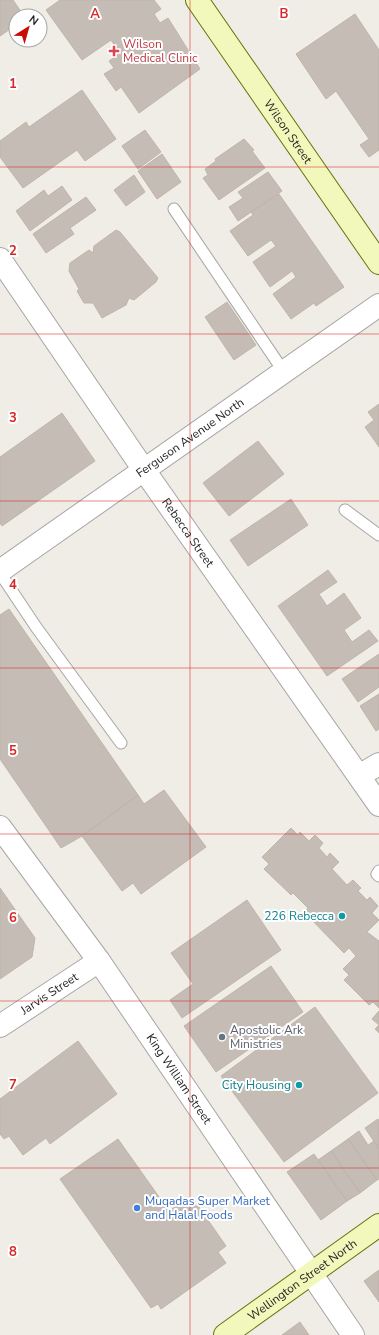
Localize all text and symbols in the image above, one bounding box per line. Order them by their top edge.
text: A [90,5,100,23]
text: B [280,5,289,23]
north arrow [8,8,48,48]
text: N [26,12,42,29]
place label: Wilson Medical Clinic [123,36,198,66]
marker: Wilson Medical Clinic [108,45,120,57]
text: 1 [9,75,17,93]
street label: Wilson Street [260,96,316,167]
text: 2 [9,242,17,260]
street label: Ferguson Avenue North [133,394,247,481]
text: 3 [9,409,17,427]
street label: Rebecca Street [158,495,218,571]
text: 4 [9,576,17,594]
text: 5 [9,742,17,760]
place label: 226 Rebecca [264,908,334,924]
text: 6 [9,909,17,927]
marker: 226 Rebecca [337,911,347,921]
street label: Jarvis Street [17,969,82,1019]
place label: Apostolic Ark Ministries [230,1022,304,1052]
street label: King William Street [143,1031,216,1128]
marker: Apostolic Ark Ministries [217,1032,227,1042]
text: 7 [9,1076,17,1094]
place label: City Housing [222,1077,291,1093]
marker: City Housing [294,1080,304,1090]
place label: Muqadas Super Market and Halal Foods [145,1193,271,1223]
marker: Muqadas Super Market and Halal Foods [132,1203,142,1213]
street label: Wellington Street North [245,1235,360,1324]
text: 8 [9,1243,17,1261]

